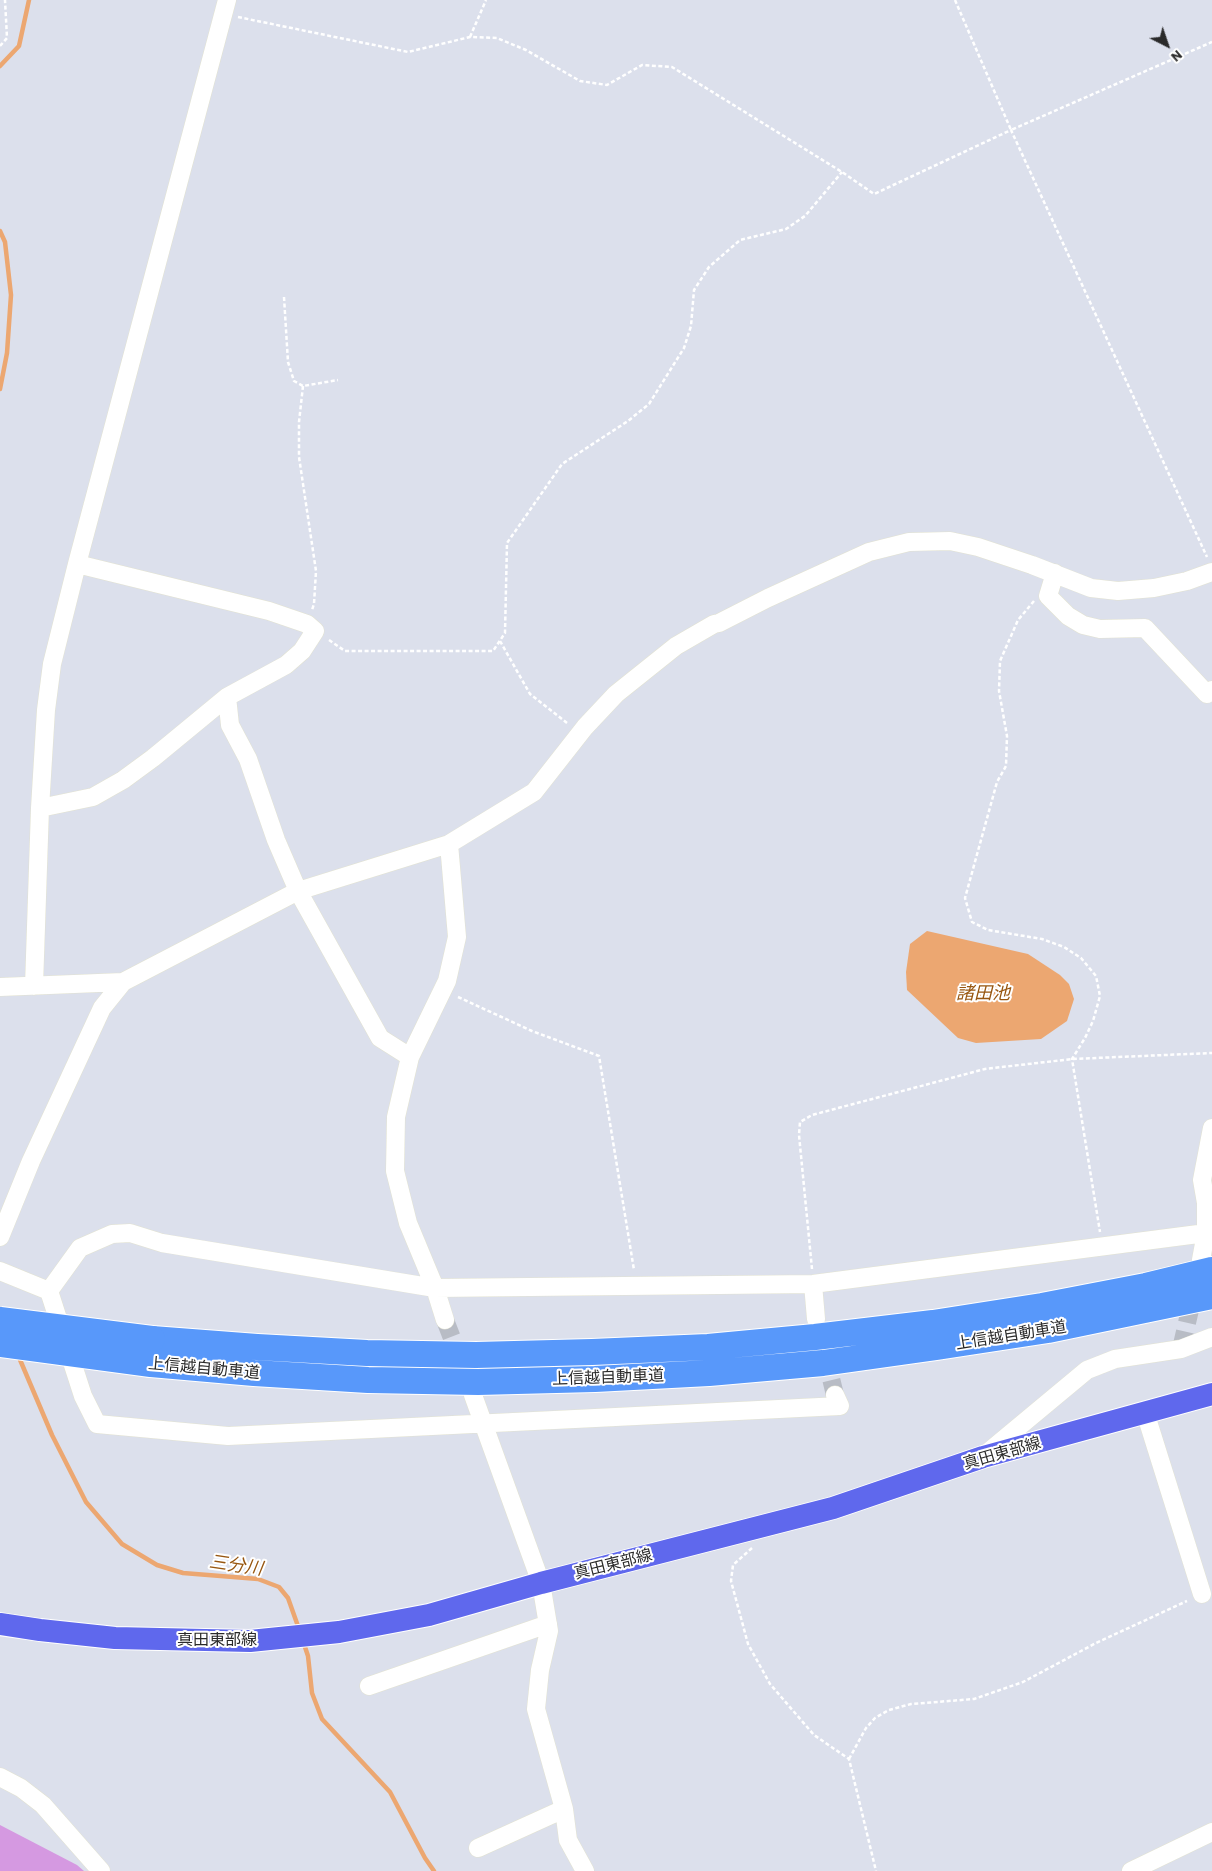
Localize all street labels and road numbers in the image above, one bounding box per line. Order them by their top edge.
street label: 上信越自動車道 [954,1317,1068,1353]
street label: 上信越自動車道 [147,1354,261,1382]
street label: 上信越自動車道 [552,1365,664,1389]
street label: 真田東部線 [961,1433,1043,1473]
street label: 真田東部線 [572,1545,654,1583]
street label: 真田東部線 [177,1630,257,1650]

